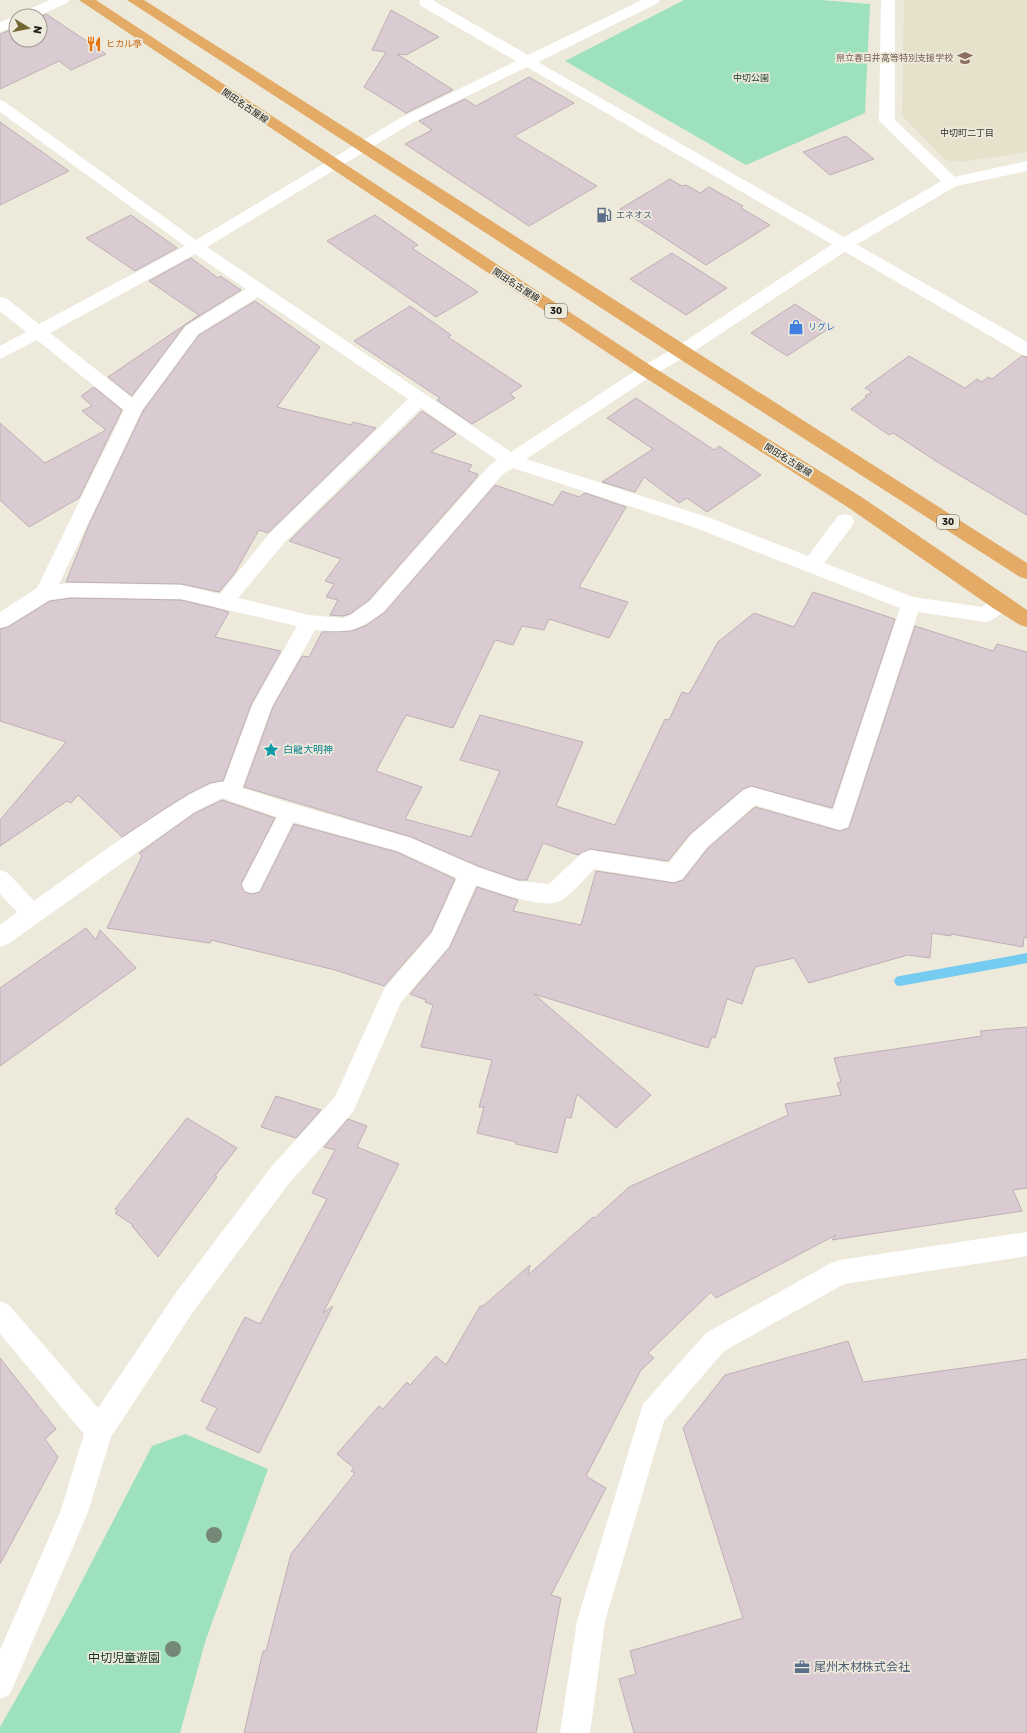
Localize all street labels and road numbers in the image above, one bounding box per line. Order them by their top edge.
street label: 関田名古屋線 [220,87,271,126]
street label: 関田名古屋線 [491,266,542,304]
road number: 30 [545,304,567,318]
street label: 関田名古屋線 [762,441,814,479]
road number: 30 [937,515,959,529]

